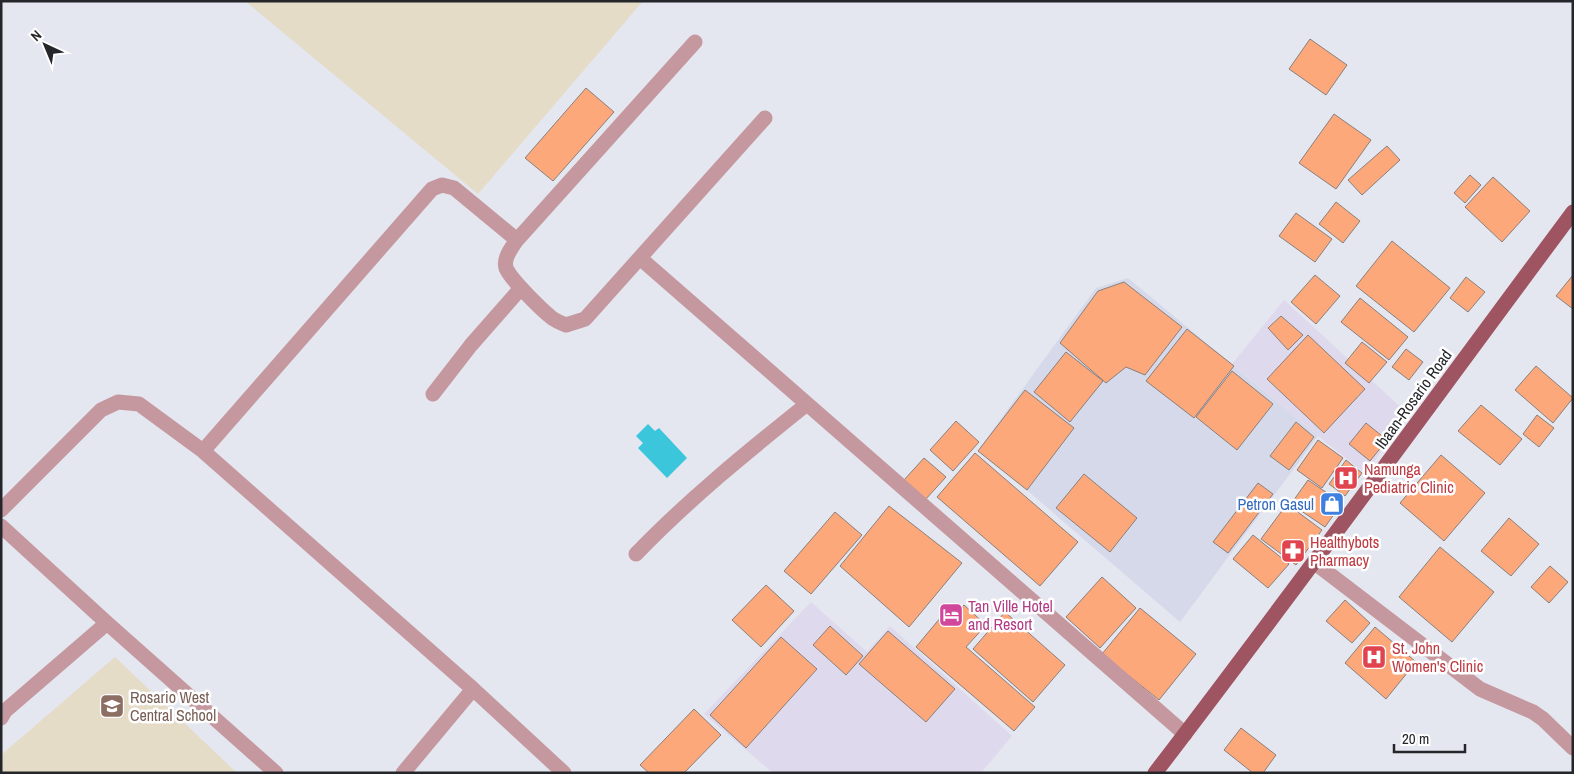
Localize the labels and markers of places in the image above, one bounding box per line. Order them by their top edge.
place label: Namunga Pediatric Clinic [1364,458,1454,498]
hospital icon: Namunga Pediatric Clinic [1333,465,1359,491]
shop icon: Petron Gasul [1319,491,1345,517]
place label: Petron Gasul [1237,493,1314,515]
place label: Healthybots Pharmacy [1310,531,1379,571]
pharmacy icon: Healthybots Pharmacy [1280,538,1306,564]
place label: Tan Ville Hotel and Resort [968,595,1053,635]
hotel icon: Tan Ville Hotel and Resort [938,602,964,628]
place label: St. John Women's Clinic [1392,637,1484,677]
hospital icon: St. John Women's Clinic [1361,644,1387,670]
place label: Rosario West Central School [130,686,216,726]
school or university icon: Rosario West Central School [99,693,125,719]

